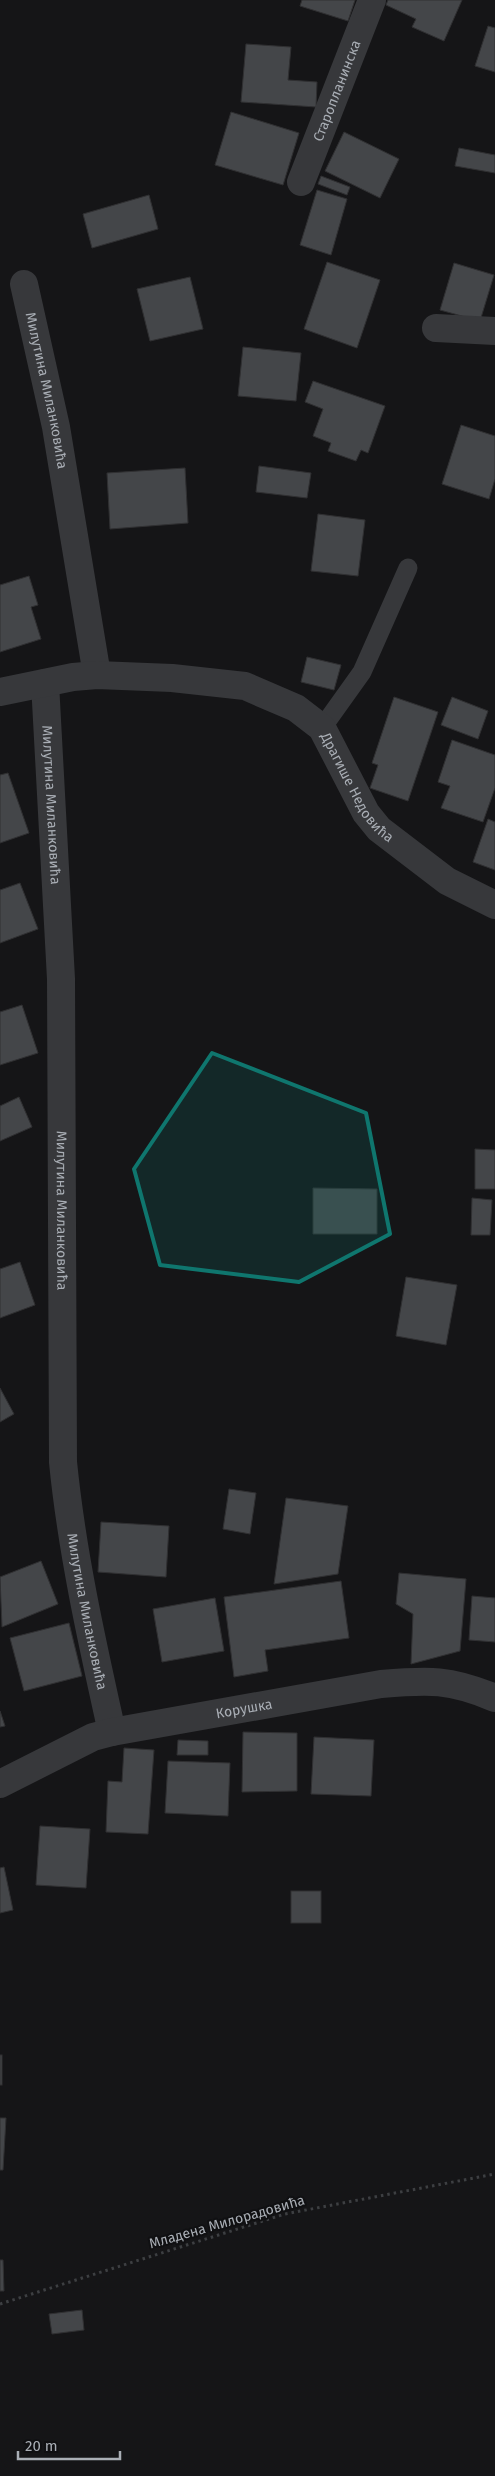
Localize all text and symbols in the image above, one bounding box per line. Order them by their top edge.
street label: Старопланинска [309,38,364,144]
street label: Милутина Миланковића [22,311,71,470]
street label: Милутина Миланковића [39,725,64,885]
street label: Драгише Недовића [317,729,397,846]
street label: Милутина Миланковића [53,1131,71,1290]
street label: Милутина Миланковића [64,1532,111,1692]
street label: Корушка [214,1695,274,1722]
street label: Младена Милорадовића [147,2192,307,2252]
scale bar [18,2428,120,2460]
text: 20 m [25,2437,58,2455]

